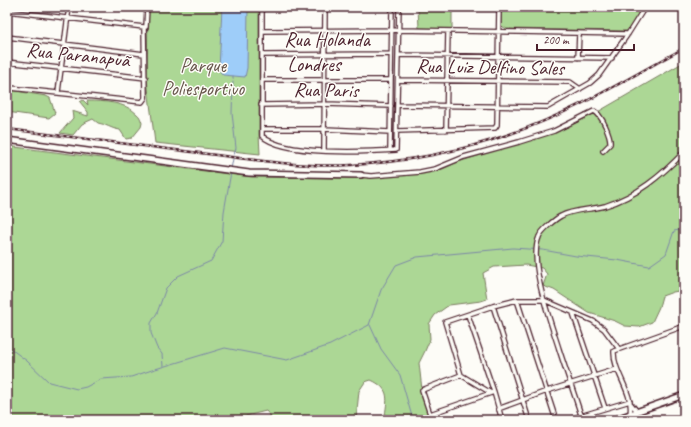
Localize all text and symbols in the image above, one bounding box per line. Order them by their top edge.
scale bar [537,26,634,52]
street label: Rua Holanda [284,27,372,52]
text: 200 m [543,32,570,48]
street label: Rua Paranapuã [25,37,133,73]
street label: Londres [288,52,343,77]
park label: Parque Poliesportivo [162,53,245,101]
street label: Rua Luiz Delfino Sales [416,53,566,81]
street label: Rua Paris [293,77,361,103]

